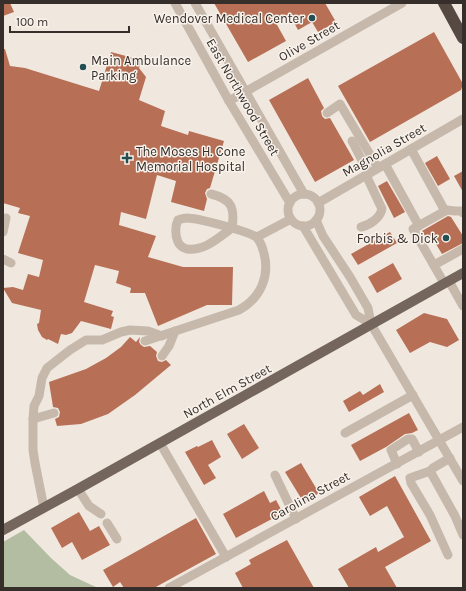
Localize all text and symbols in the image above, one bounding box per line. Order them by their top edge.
scale bar [10,8,129,34]
place label: Wendover Medical Center [154,11,304,26]
marker: Wendover Medical Center [307,13,317,23]
text: 100 m [16,15,48,29]
street label: Olive Street [276,17,342,64]
street label: East Northwood Street [203,36,283,158]
place label: Main Ambulance Parking [91,53,192,83]
marker: Main Ambulance Parking [78,62,88,72]
street label: Magnolia Street [340,120,429,180]
place label: The Moses H. Cone Memorial Hospital [136,144,246,174]
marker: The Moses H. Cone Memorial Hospital [121,152,133,164]
place label: Forbis & Dick [357,231,438,246]
marker: Forbis & Dick [441,233,451,243]
street label: North Elm Street [180,361,274,421]
street label: Carolina Street [268,468,352,524]

